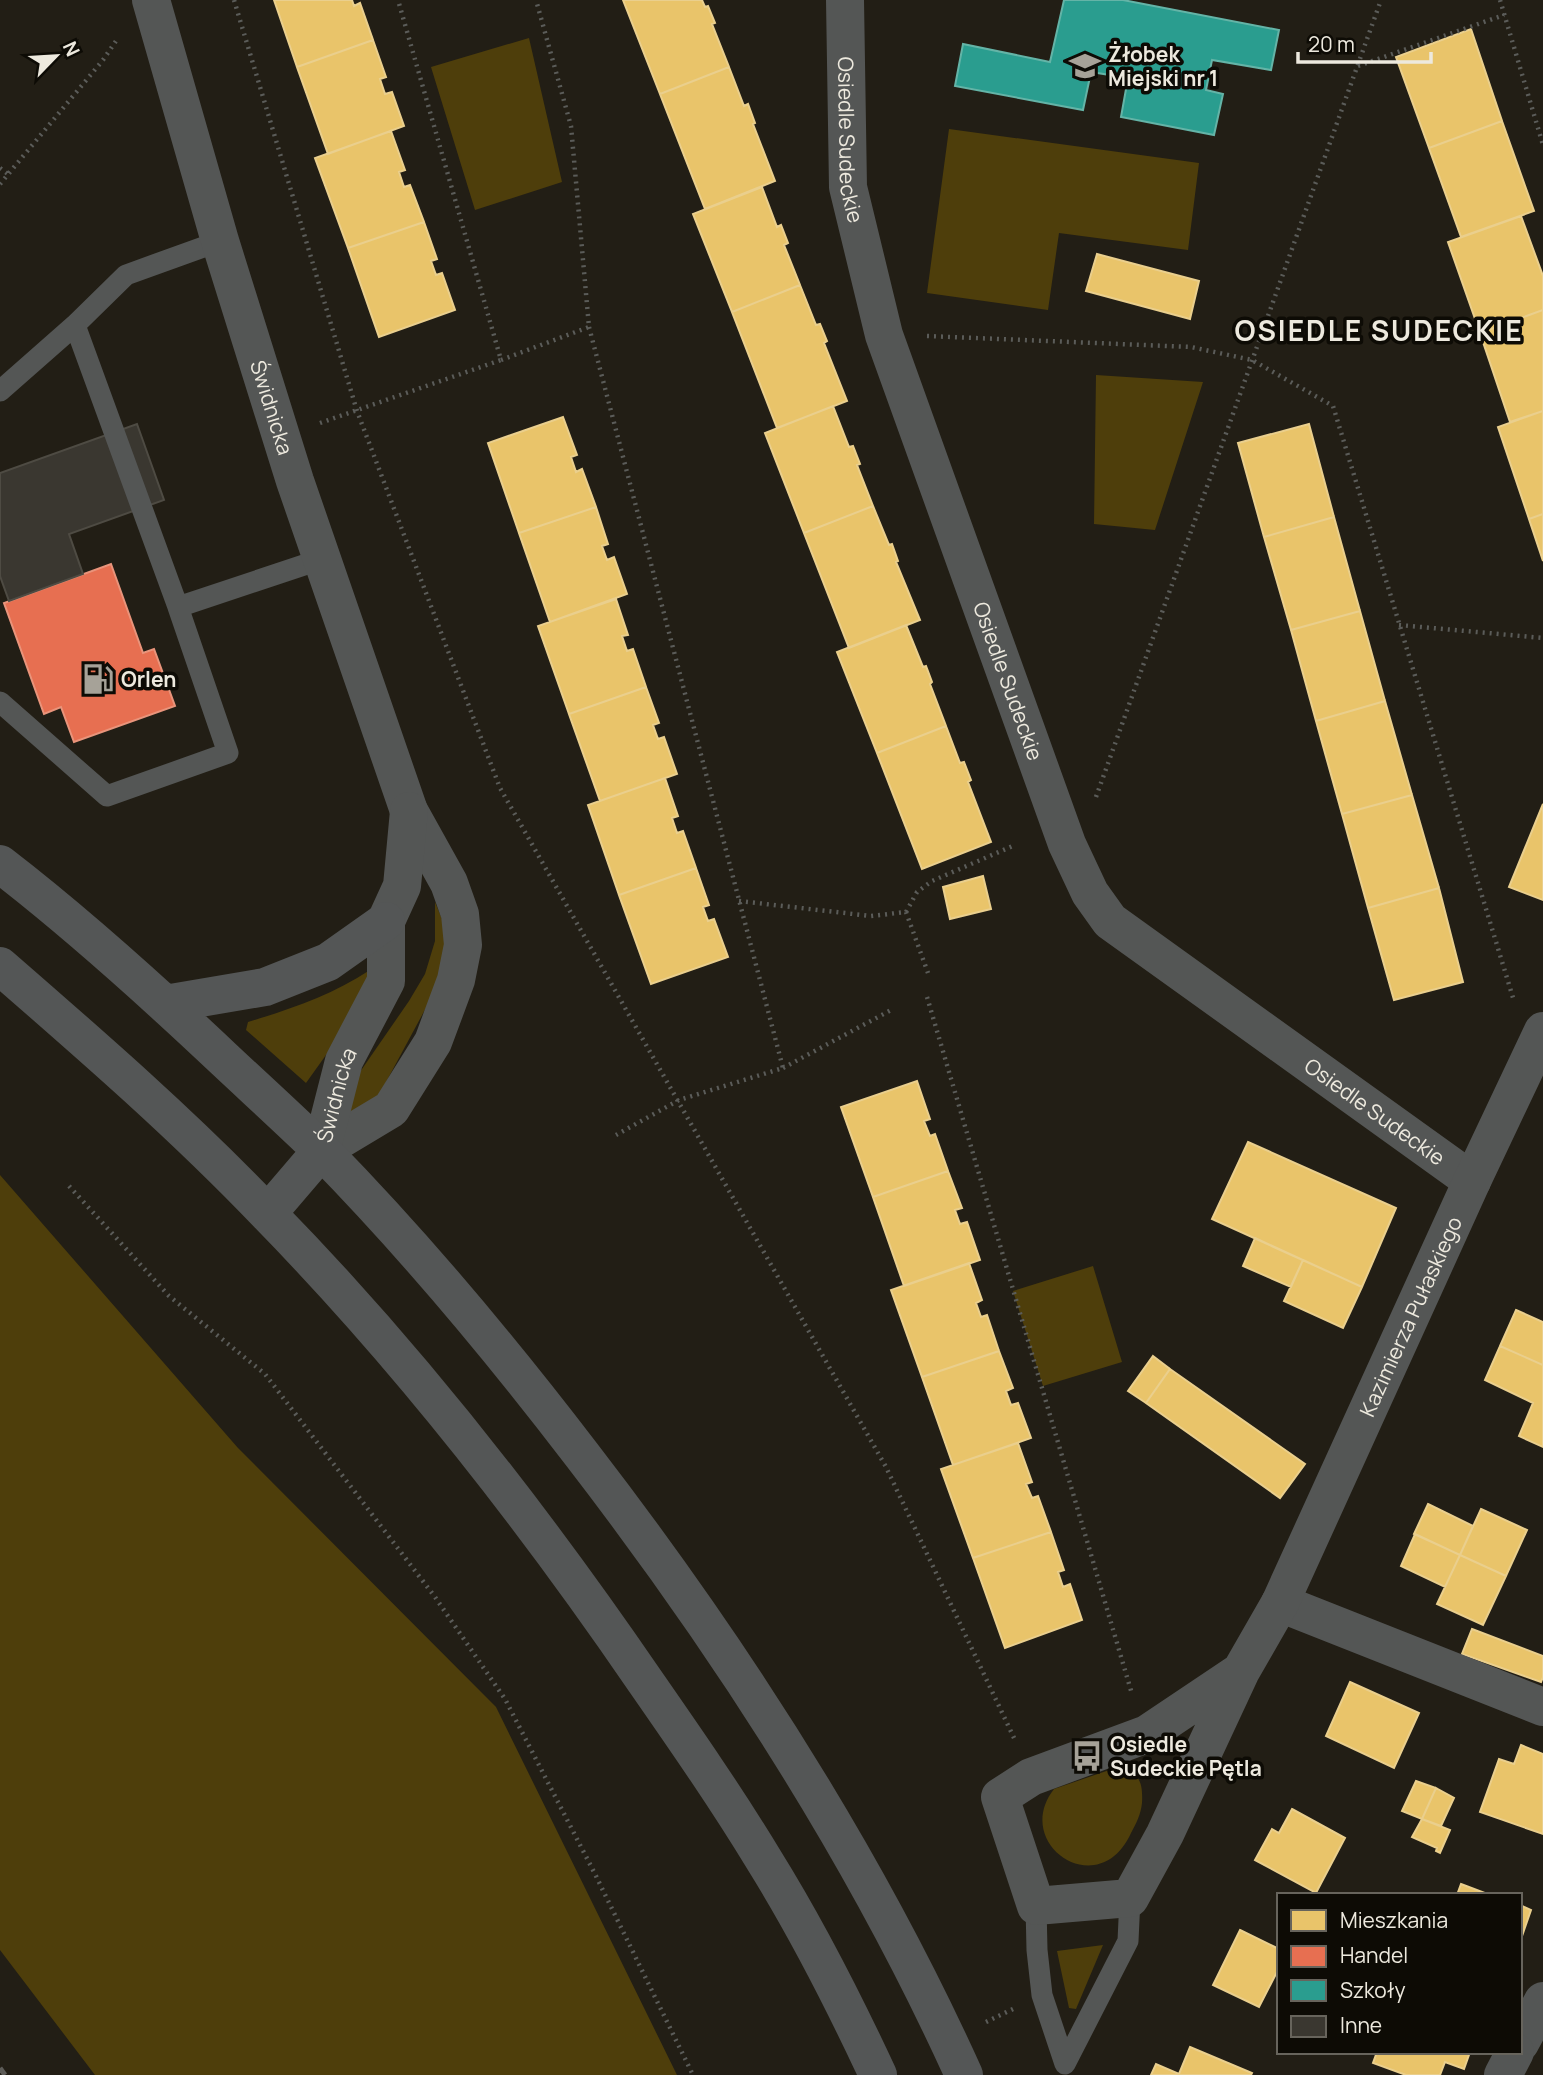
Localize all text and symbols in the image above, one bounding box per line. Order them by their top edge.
north arrow [21,21,91,91]
scale bar [1298,21,1431,65]
text: 20 m [1308,30,1355,58]
text: N [57,37,86,60]
place label: Żłobek Miejski nr 1 [1108,40,1218,92]
school or university icon: Żłobek Miejski nr 1 [1068,49,1102,83]
street label: Osiedle Sudeckie [832,56,870,226]
district label: OSIEDLE SUDECKIE [1234,311,1524,349]
street label: Świdnicka [244,357,300,458]
street label: Osiedle Sudeckie [967,598,1050,764]
fuel station icon: Orlen [81,662,115,696]
place label: Orlen [121,665,176,693]
street label: Świdnicka [310,1042,363,1146]
street label: Osiedle Sudeckie [1299,1051,1451,1171]
street label: Kazimierza Pułaskiego [1353,1212,1468,1421]
place label: Osiedle Sudeckie Pętla [1110,1730,1262,1782]
bus stop icon: Osiedle Sudeckie Pętla [1070,1739,1104,1773]
legend [1277,1893,1522,2054]
text: Mieszkania [1340,1906,1448,1934]
text: Handel [1340,1941,1408,1969]
text: Szkoły [1340,1976,1406,2004]
text: Inne [1340,2011,1382,2039]

